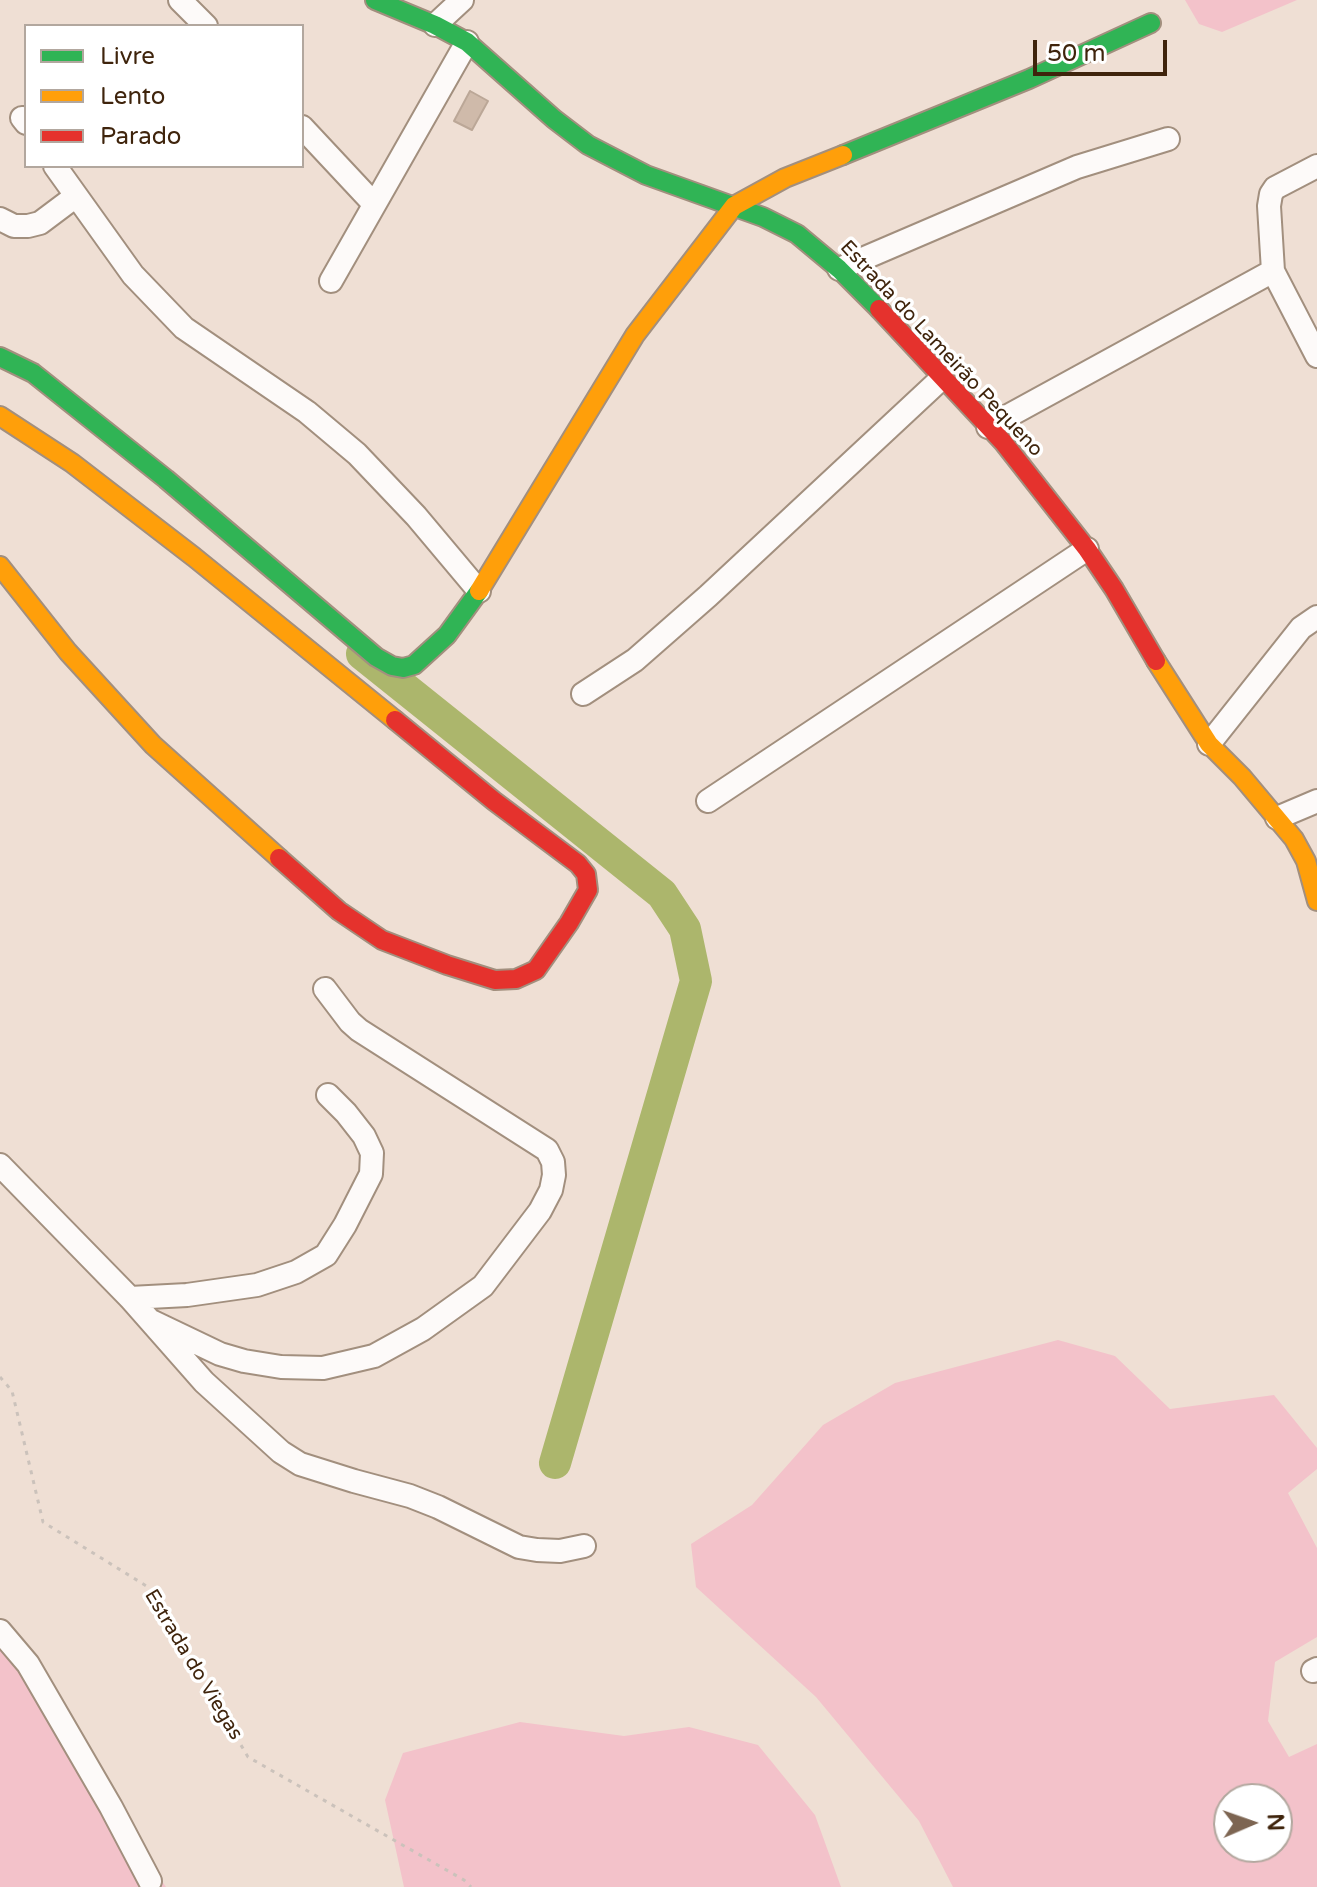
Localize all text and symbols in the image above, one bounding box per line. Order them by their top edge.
legend [24,24,304,168]
scale bar [1037,24,1171,74]
text: 50 m [1047,39,1105,68]
text: Livre [100,42,155,71]
text: Lento [100,82,165,111]
text: Parado [100,122,181,151]
street label: Estrada do Lameirão Pequeno [835,236,1047,462]
street label: Estrada do Viegas [139,1585,247,1745]
north arrow [1213,1783,1293,1863]
text: N [1262,1813,1288,1832]

